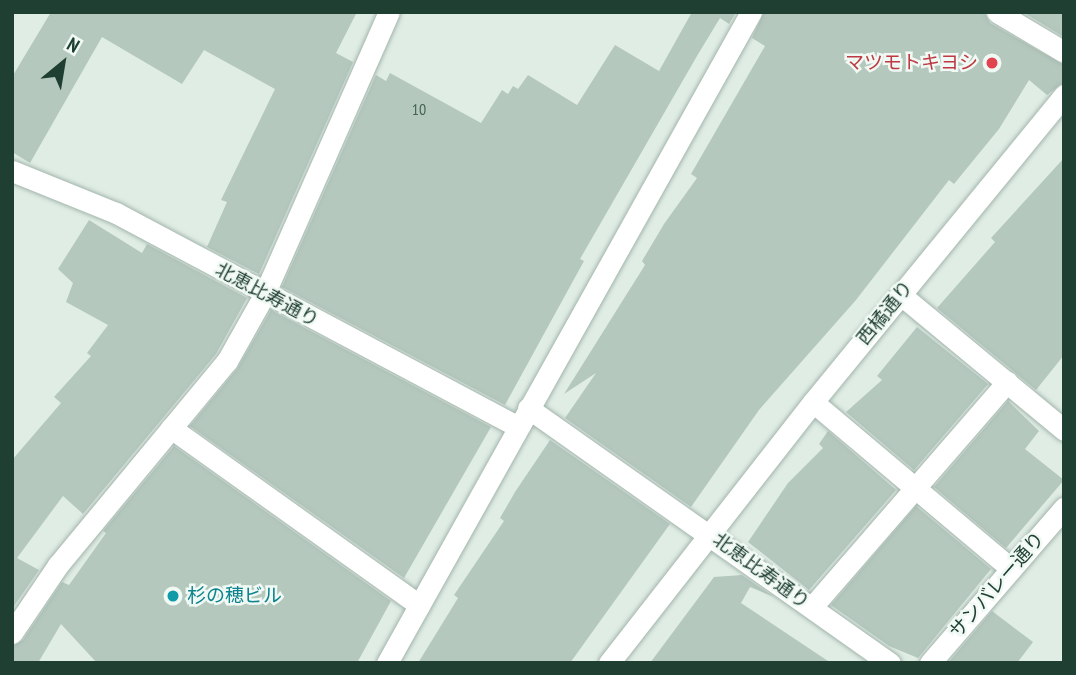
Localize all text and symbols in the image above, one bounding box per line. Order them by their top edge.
north arrow [28,28,98,98]
text: N [63,32,84,58]
place label: マツモトキヨシ [845,52,978,74]
marker: マツモトキヨシ [984,55,1000,71]
house number: 10 [412,99,426,119]
street label: 北恵比寿通り [211,258,323,332]
street label: 西橘通り [852,276,918,350]
street label: サンバレー通り [945,527,1049,643]
street label: 北恵比寿通り [708,528,814,614]
place label: 杉の穂ビル [187,585,282,607]
marker: 杉の穂ビル [165,588,181,604]

